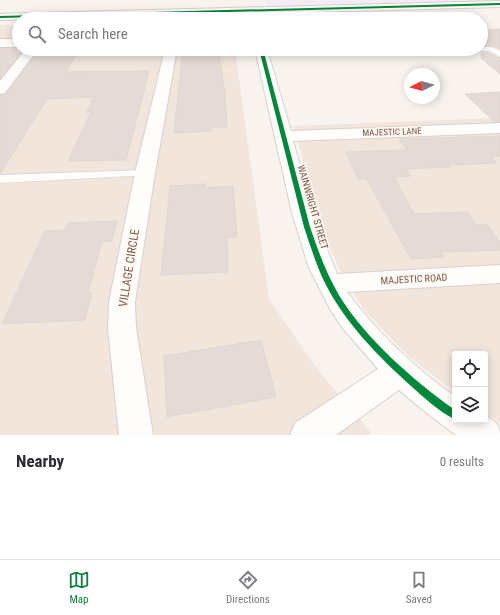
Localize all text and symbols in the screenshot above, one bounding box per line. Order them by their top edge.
search box [12,12,488,56]
icon: search [26,23,48,45]
text: Search here [58,25,128,43]
north arrow [404,68,440,104]
street label: MAJESTIC LANE [362,126,422,138]
street label: WAINWRIGHT STREET [296,163,330,251]
street label: VILLAGE CIRCLE [116,228,142,308]
street label: MAJESTIC ROAD [380,272,448,286]
map controls [452,351,488,423]
button: locate [452,351,488,387]
button: layers [452,387,488,423]
text: Nearby [16,451,64,471]
text: 0 results [440,454,484,469]
tab: Map [68,569,90,606]
tab: Directions [226,569,270,606]
tab: Saved [406,569,432,606]

